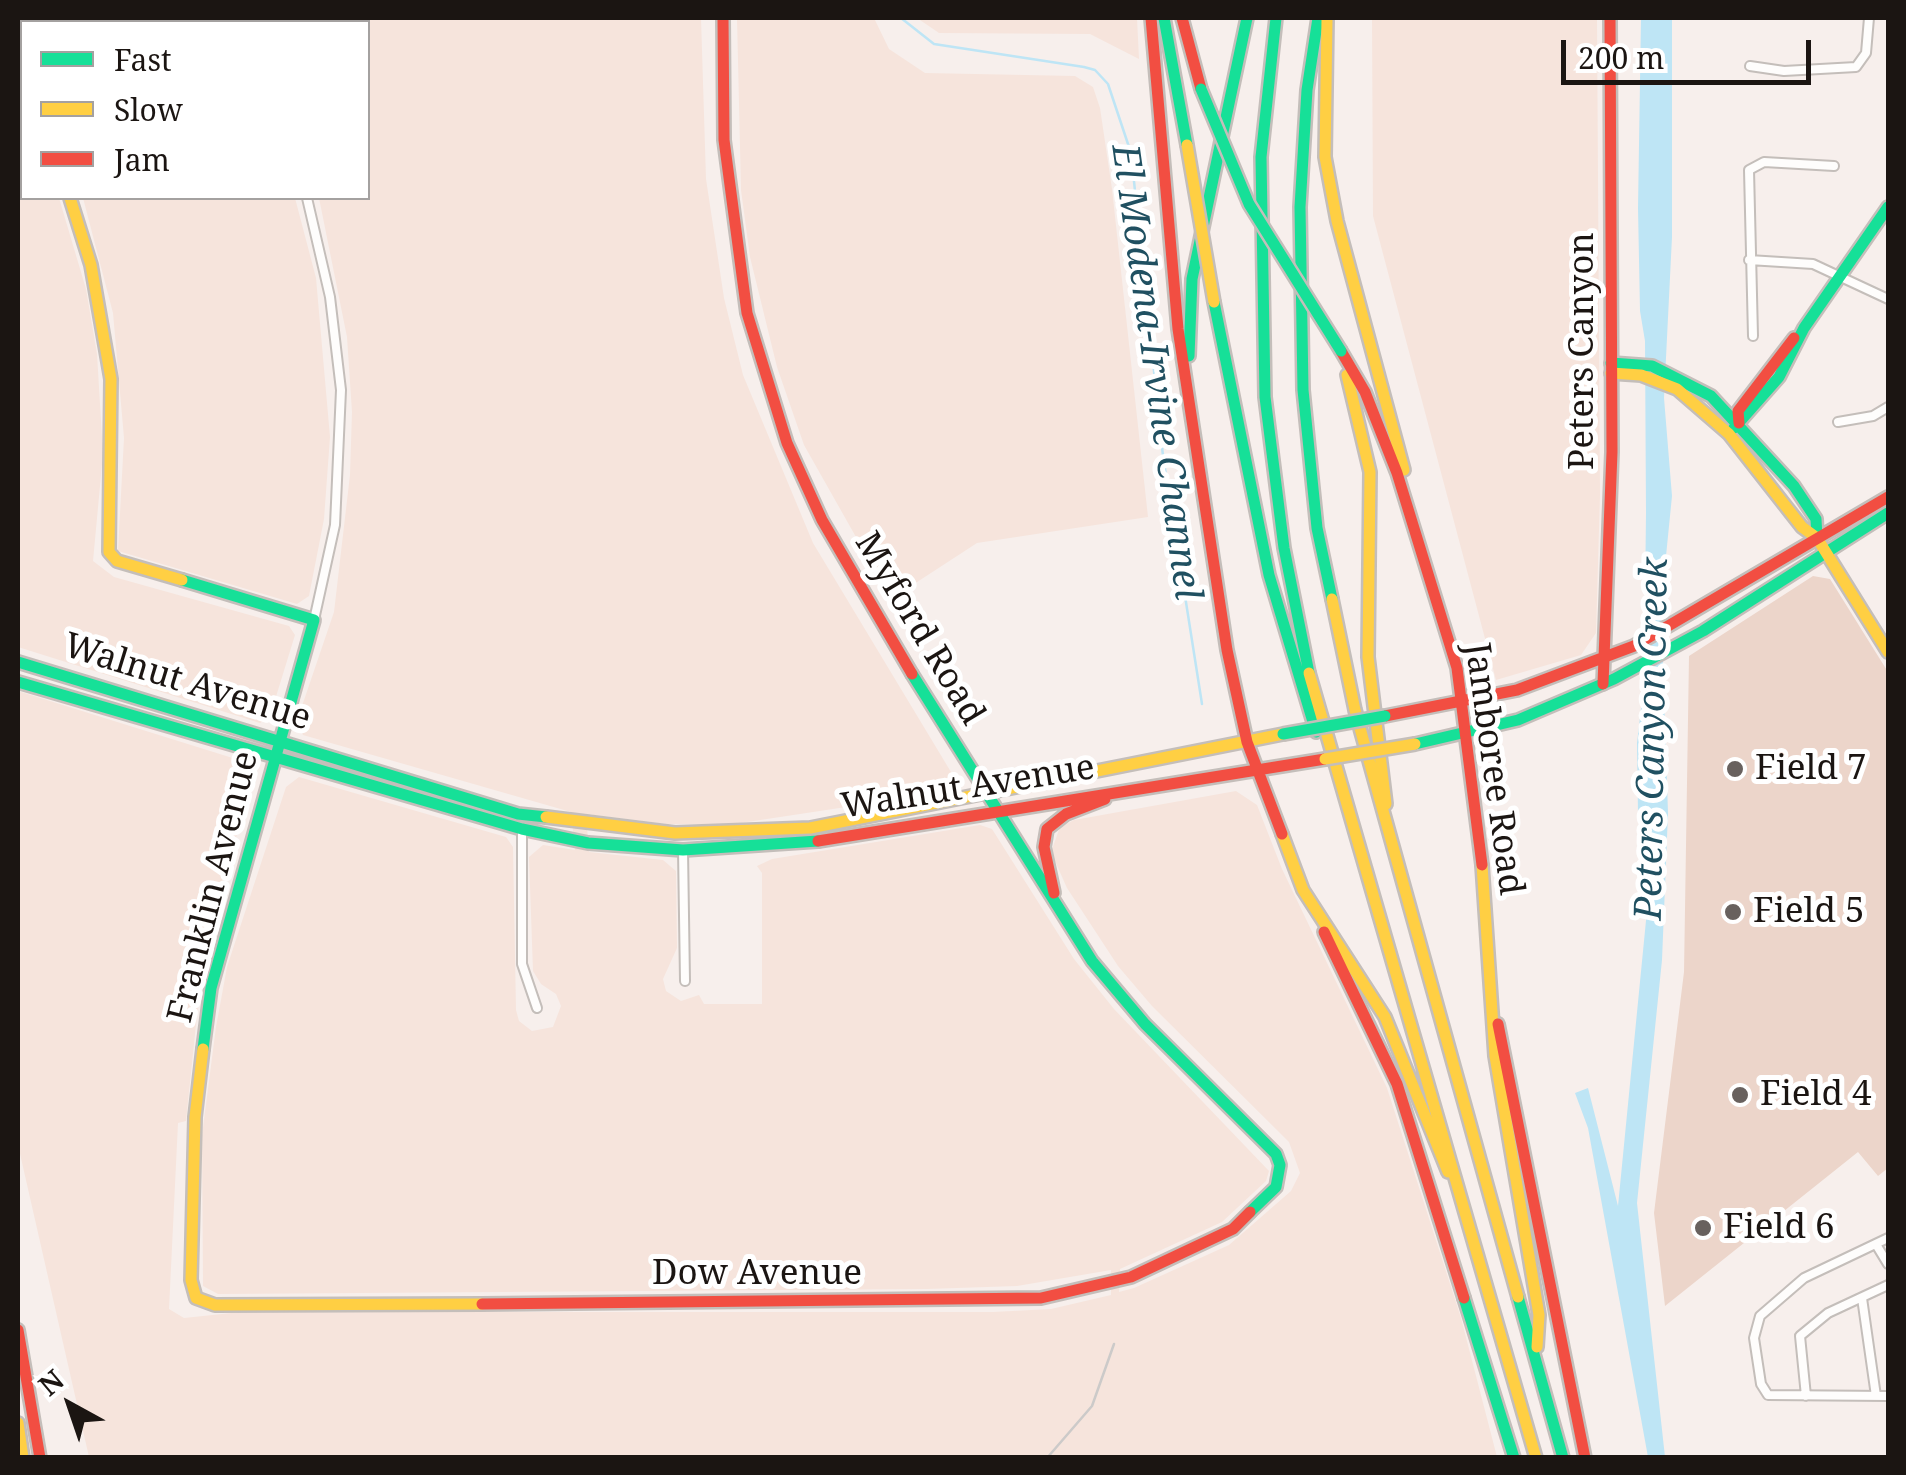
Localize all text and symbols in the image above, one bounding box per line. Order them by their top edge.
legend [20,20,370,200]
scale bar [1566,20,1816,82]
text: 200 m [1578,37,1664,78]
text: Fast [114,39,171,80]
text: Slow [114,89,183,130]
text: Jam [114,139,170,180]
water label: El Modena-Irvine Channel [1100,141,1210,603]
street label: Peters Canyon [1562,232,1604,470]
street label: Myford Road [845,525,993,733]
water label: Peters Canyon Creek [1627,557,1679,921]
street label: Walnut Avenue [58,625,316,741]
street label: Jamboree Road [1455,640,1531,898]
street label: Franklin Avenue [160,747,268,1027]
street label: Walnut Avenue [838,747,1098,829]
place label: Field 7 [1755,748,1867,790]
marker: Field 7 [1724,758,1746,780]
place label: Field 5 [1753,891,1865,933]
marker: Field 5 [1722,901,1744,923]
place label: Field 4 [1760,1074,1872,1116]
marker: Field 4 [1729,1084,1751,1106]
place label: Field 6 [1723,1207,1835,1249]
marker: Field 6 [1692,1217,1714,1239]
street label: Dow Avenue [652,1253,862,1295]
north arrow [20,1355,120,1455]
text: N [30,1360,71,1404]

